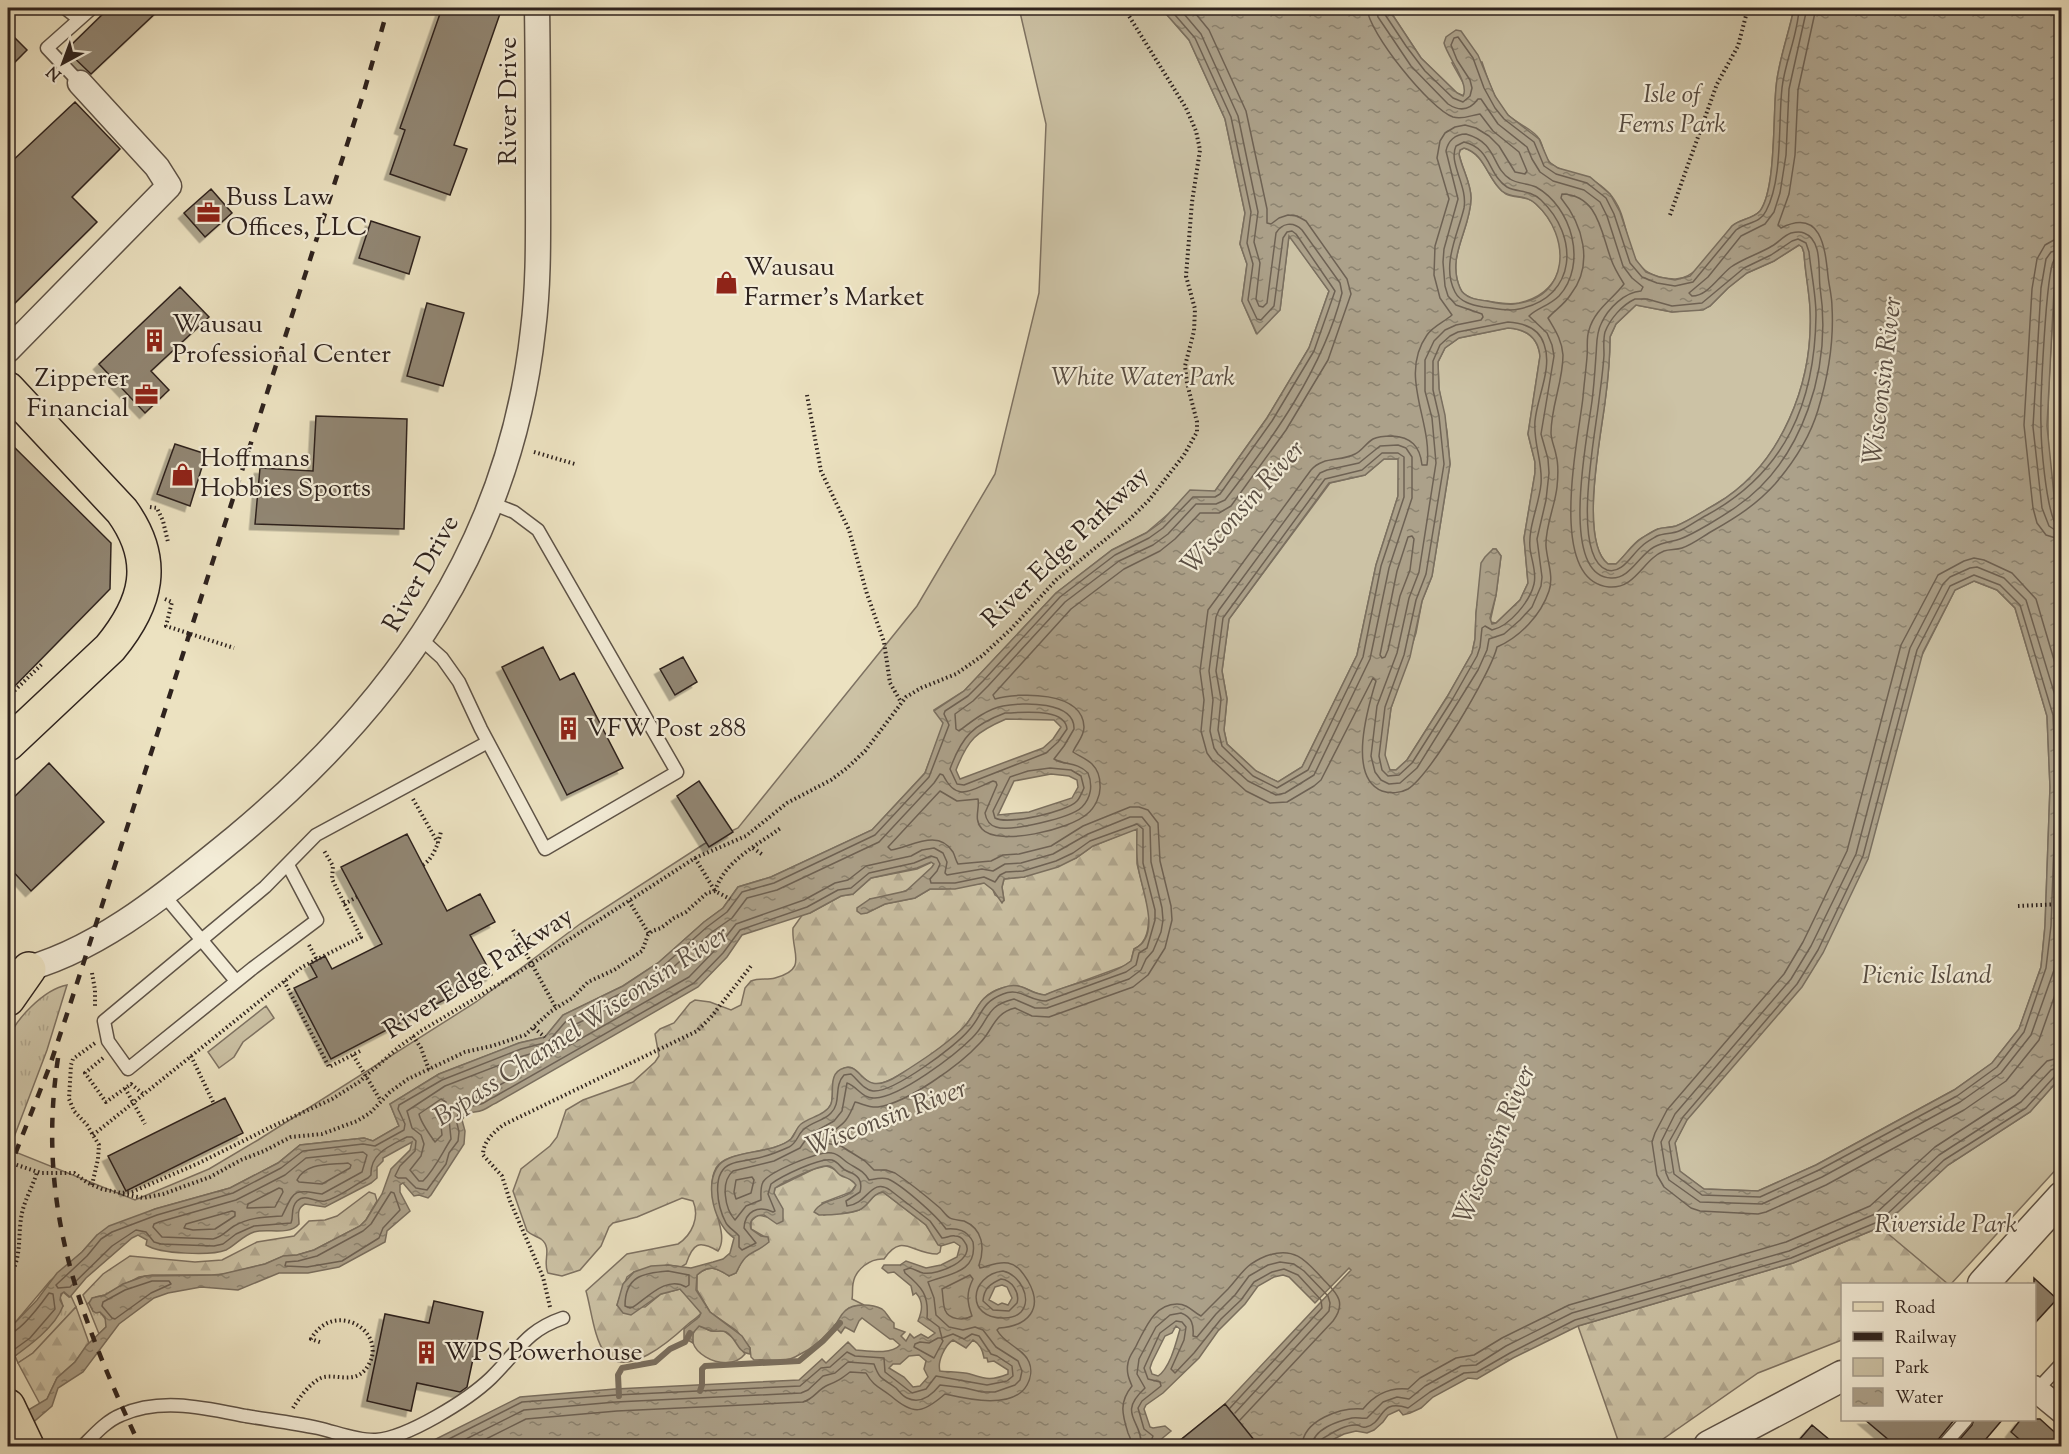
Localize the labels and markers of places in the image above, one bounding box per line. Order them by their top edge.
place label: Buss Law Offices, LLC [226,180,368,247]
office icon: Buss Law Offices, LLC [195,200,221,226]
place label: Wausau Farmer's Market [744,250,924,317]
shop icon: Wausau Farmer's Market [713,270,739,296]
place label: Wausau Professional Center [172,307,391,374]
building icon: Wausau Professional Center [141,327,167,353]
place label: Zipperer Financial [27,361,129,428]
office icon: Zipperer Financial [134,381,160,407]
place label: Hoffmans Hobbies Sports [200,441,371,508]
shop icon: Hoffmans Hobbies Sports [169,461,195,487]
place label: VFW Post 288 [586,711,746,748]
building icon: VFW Post 288 [555,716,581,742]
place label: WPS Powerhouse [444,1335,643,1372]
building icon: WPS Powerhouse [413,1340,439,1366]

